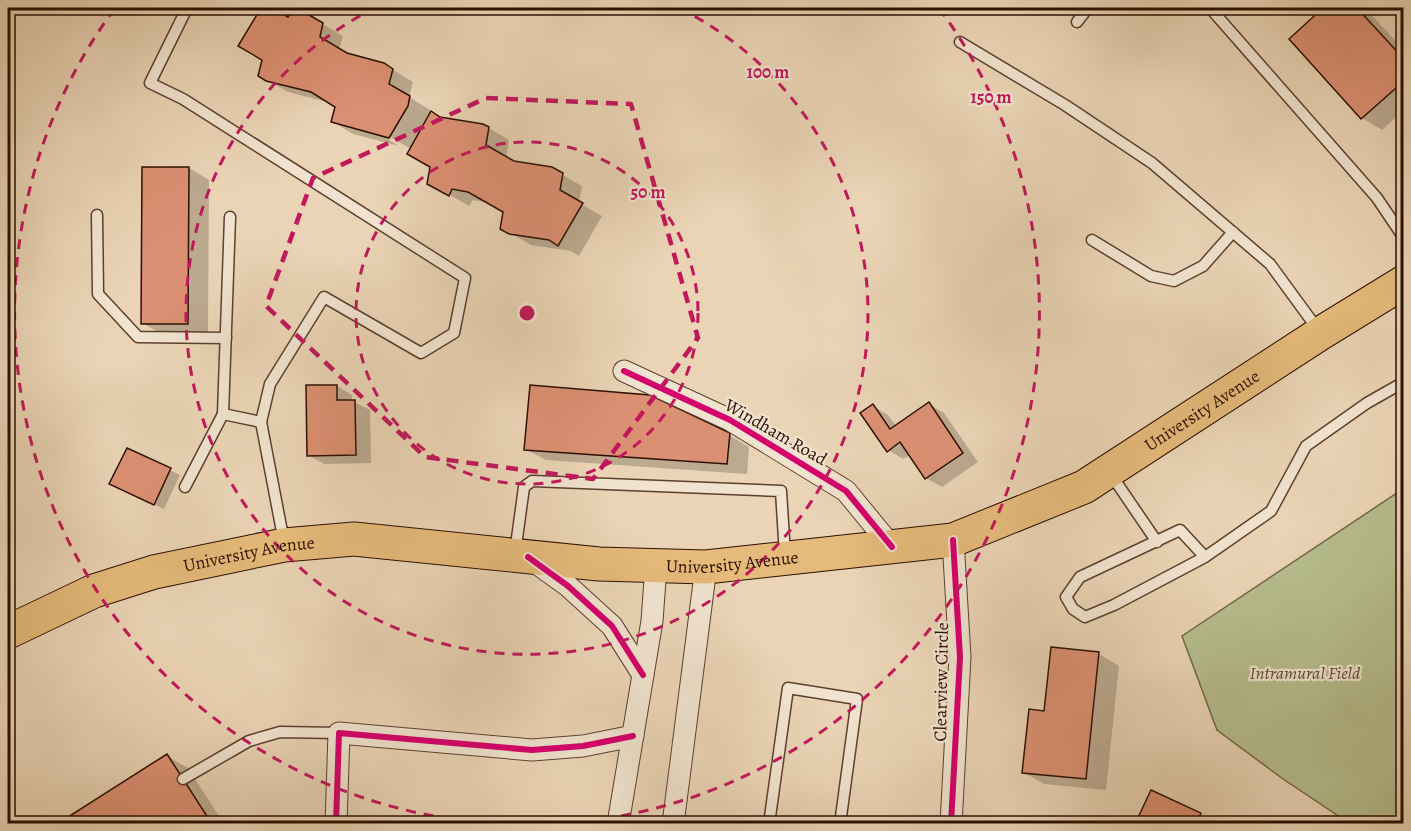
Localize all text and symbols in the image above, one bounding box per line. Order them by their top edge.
text: 100 m [747,60,789,84]
text: 150 m [970,85,1012,109]
text: 50 m [631,180,665,204]
centre of rings [517,303,537,323]
street label: University Avenue [1140,364,1264,457]
street label: Windham Road [719,392,832,471]
street label: University Avenue [181,530,315,578]
street label: University Avenue [666,545,800,579]
street label: Clearview Circle [928,622,954,742]
park label: Intramural Field [1250,661,1361,685]

